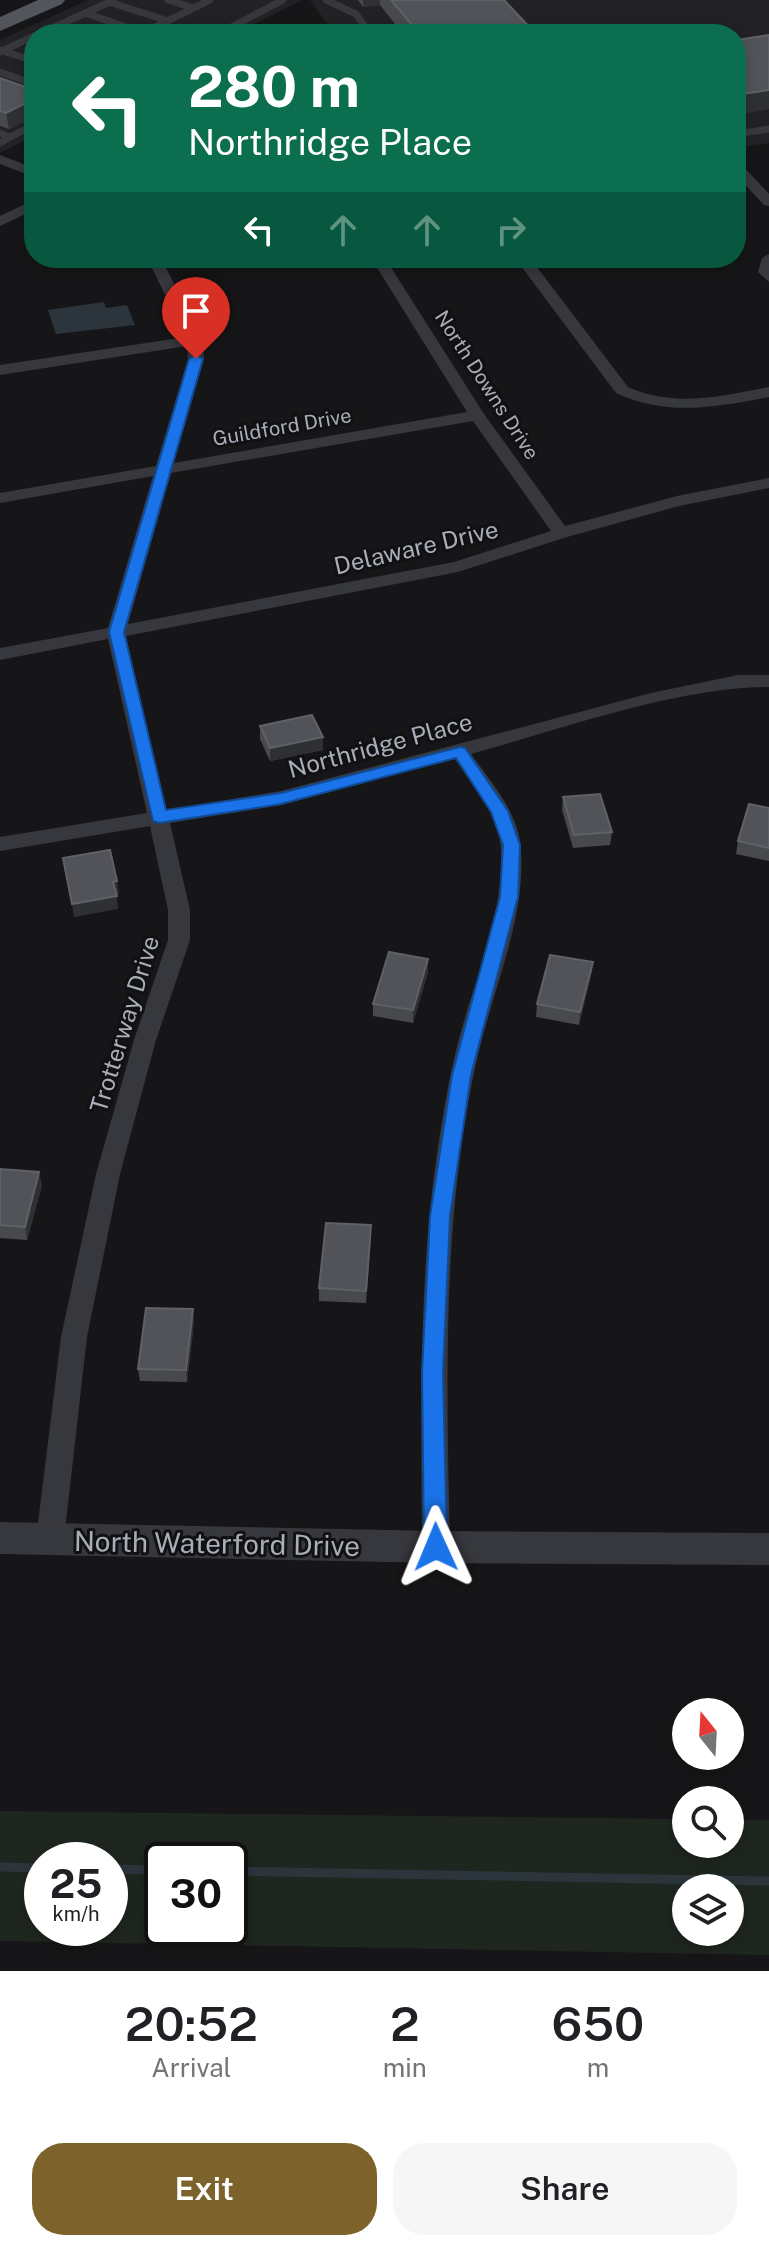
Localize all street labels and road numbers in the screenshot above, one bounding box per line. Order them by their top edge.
street label: North Downs Drive [430,306,544,464]
street label: Guildford Drive [211,403,353,451]
street label: Delaware Drive [331,514,501,580]
street label: Northridge Place [285,707,475,783]
street label: Trotterway Drive [84,932,164,1116]
street label: North Waterford Drive [74,1524,360,1562]

